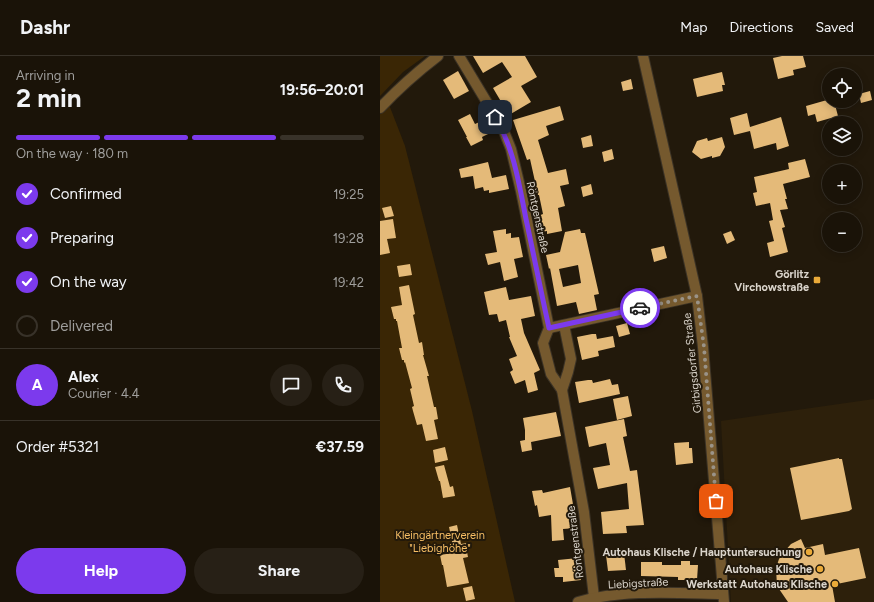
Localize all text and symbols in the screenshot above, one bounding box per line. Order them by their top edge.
text: Dashr [20,16,70,39]
text: Map [680,19,708,36]
text: Directions [730,19,793,36]
text: Saved [815,19,854,36]
text: Arriving in [16,68,75,83]
map controls [822,68,862,252]
button: locate [822,68,862,108]
text: 19:56–20:01 [280,81,364,99]
text: 2 min [16,82,82,114]
pin [478,100,512,134]
icon: home [484,106,506,128]
button: layers [822,116,862,156]
text: On the way · 180 m [16,146,128,161]
button: + [822,164,862,204]
street label: Röntgenstraße [524,180,551,254]
icon: check [16,183,38,205]
text: Confirmed [50,185,122,203]
text: 19:25 [333,187,364,202]
button: − [822,212,862,252]
icon: check [16,227,38,249]
text: Preparing [50,229,114,247]
text: 19:28 [333,231,364,246]
place label: Görlitz Virchowstraße [734,268,809,294]
icon: check [16,271,38,293]
text: On the way [50,273,127,291]
text: 19:42 [333,275,364,290]
marker: Görlitz Virchowstraße [812,275,822,285]
courier [620,288,660,328]
icon: car [629,297,651,319]
street label: Girbigsdorfer Straße [681,312,704,414]
text: Delivered [50,317,113,335]
button: chat [270,364,312,406]
button: phone [322,364,364,406]
text: Alex [68,368,98,386]
text: A [32,376,42,394]
text: Courier · 4.4 [68,386,140,401]
text: Order #5321 [16,438,99,456]
text: €37.59 [316,438,364,456]
pin [699,484,733,518]
icon: bag [705,490,727,512]
street label: Röntgenstraße [565,505,586,579]
park label: Kleingärtnerverein "Liebighöhe" [395,529,485,555]
place label: Autohaus Klische / Hauptuntersuchung [602,546,801,559]
marker: Autohaus Klische / Hauptuntersuchung [804,547,814,557]
button: Help [16,548,186,594]
button: Share [194,548,364,594]
place label: Autohaus Klische [725,563,812,576]
marker: Autohaus Klische [815,564,825,574]
street label: Liebigstraße [607,575,669,592]
place label: Werkstatt Autohaus Klische [686,578,827,591]
marker: Werkstatt Autohaus Klische [830,579,840,589]

